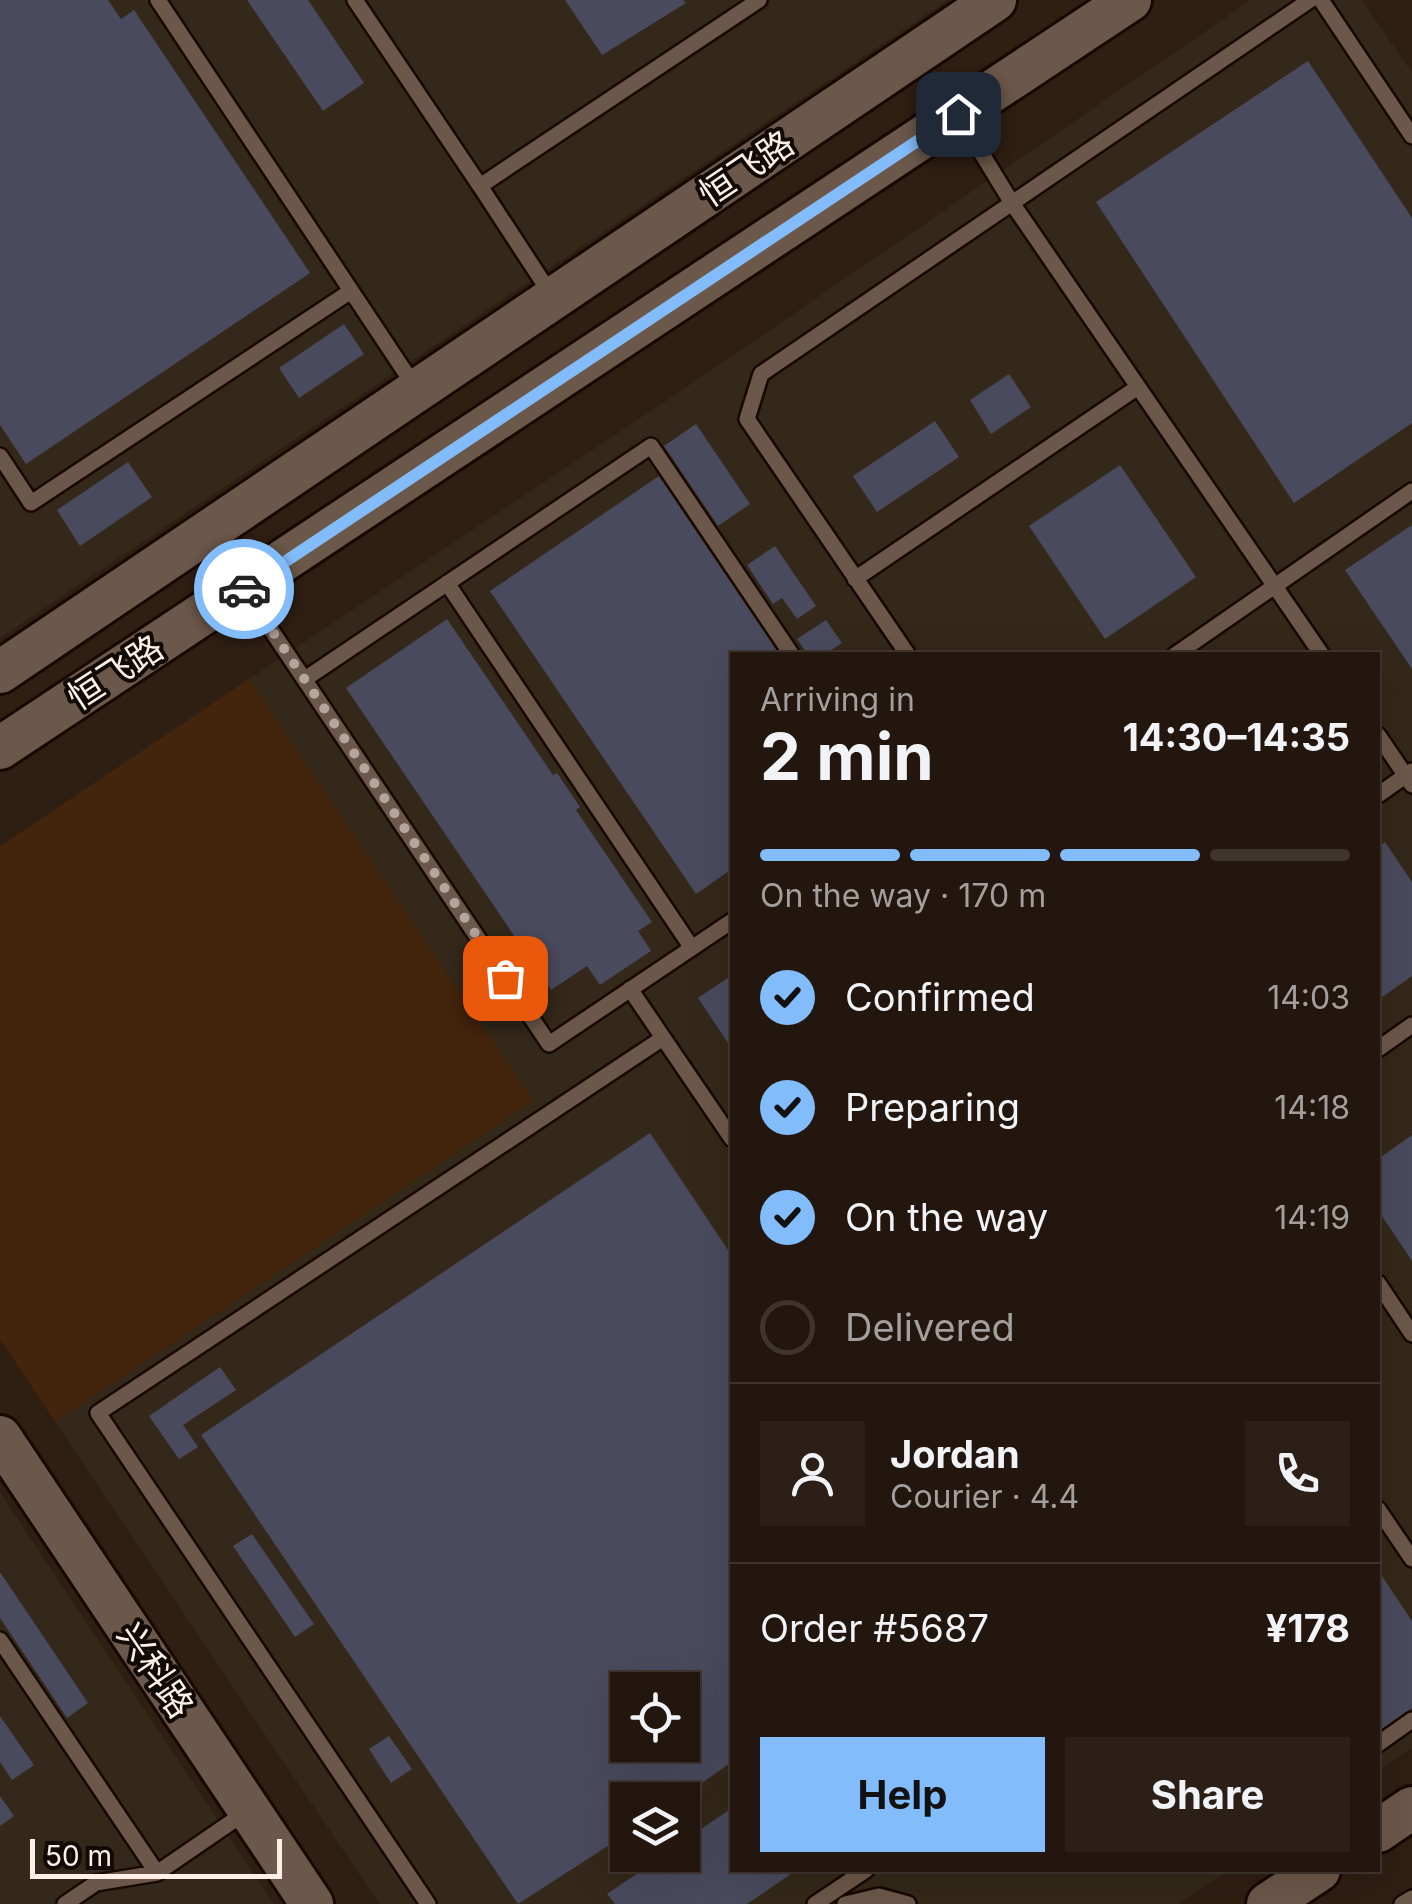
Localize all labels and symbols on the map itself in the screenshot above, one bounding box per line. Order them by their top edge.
pin [916,72,1001,157]
street label: 恒飞路 [691,121,801,215]
courier [194,539,294,639]
street label: 恒飞路 [60,626,170,718]
pin [463,936,548,1021]
street label: 兴科路 [109,1615,203,1725]
scale bar [30,1834,282,1878]

